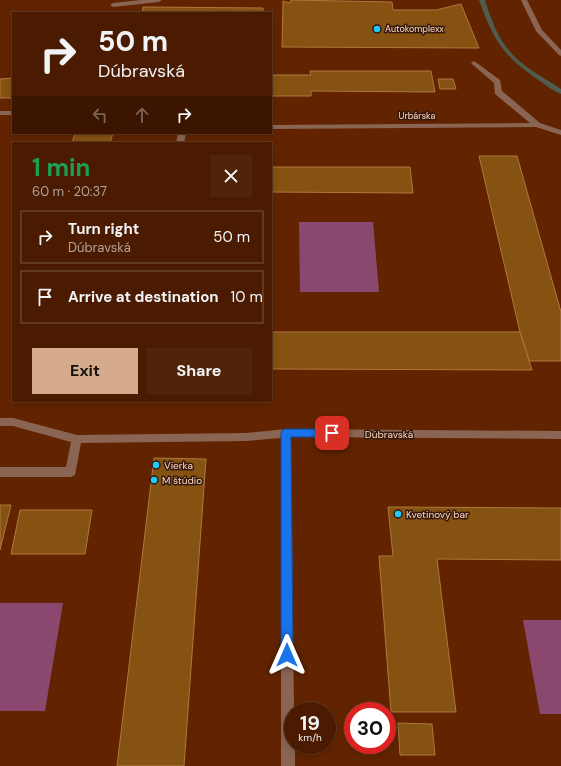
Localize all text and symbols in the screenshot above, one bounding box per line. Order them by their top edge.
text: 50 m [98,23,168,60]
place label: Autokomplexx [385,23,444,35]
marker: Autokomplexx [372,24,382,34]
icon: right [32,28,84,80]
text: Dúbravská [98,59,185,83]
icon: left [89,104,111,126]
icon: ahead [131,104,153,126]
icon: right [173,104,195,126]
street label: Urbárska [399,110,436,122]
text: 1 min [32,152,90,183]
button: close [210,155,252,197]
text: 60 m · 20:37 [32,183,107,200]
text: Turn right [68,219,139,239]
icon: right [34,226,56,248]
text: 50 m [213,227,250,247]
text: Dúbravská [68,239,131,256]
icon: arrive [34,286,56,308]
text: Arrive at destination [68,287,219,307]
text: 10 m [231,287,263,307]
button: Exit [32,348,138,394]
button: Share [146,348,252,394]
pin [315,416,349,450]
icon: arrive [321,422,343,444]
street label: Dúbravská [365,428,413,441]
place label: Vierka [164,459,193,472]
marker: Vierka [151,460,161,470]
place label: M štúdio [162,474,202,487]
marker: M štúdio [149,475,159,485]
place label: Kvetinový bar [406,508,469,521]
marker: Kvetinový bar [393,509,403,519]
position arrow [266,634,308,676]
speed limit sign: 30 [344,702,396,754]
text: 19 [300,710,320,736]
text: km/h [298,731,322,744]

